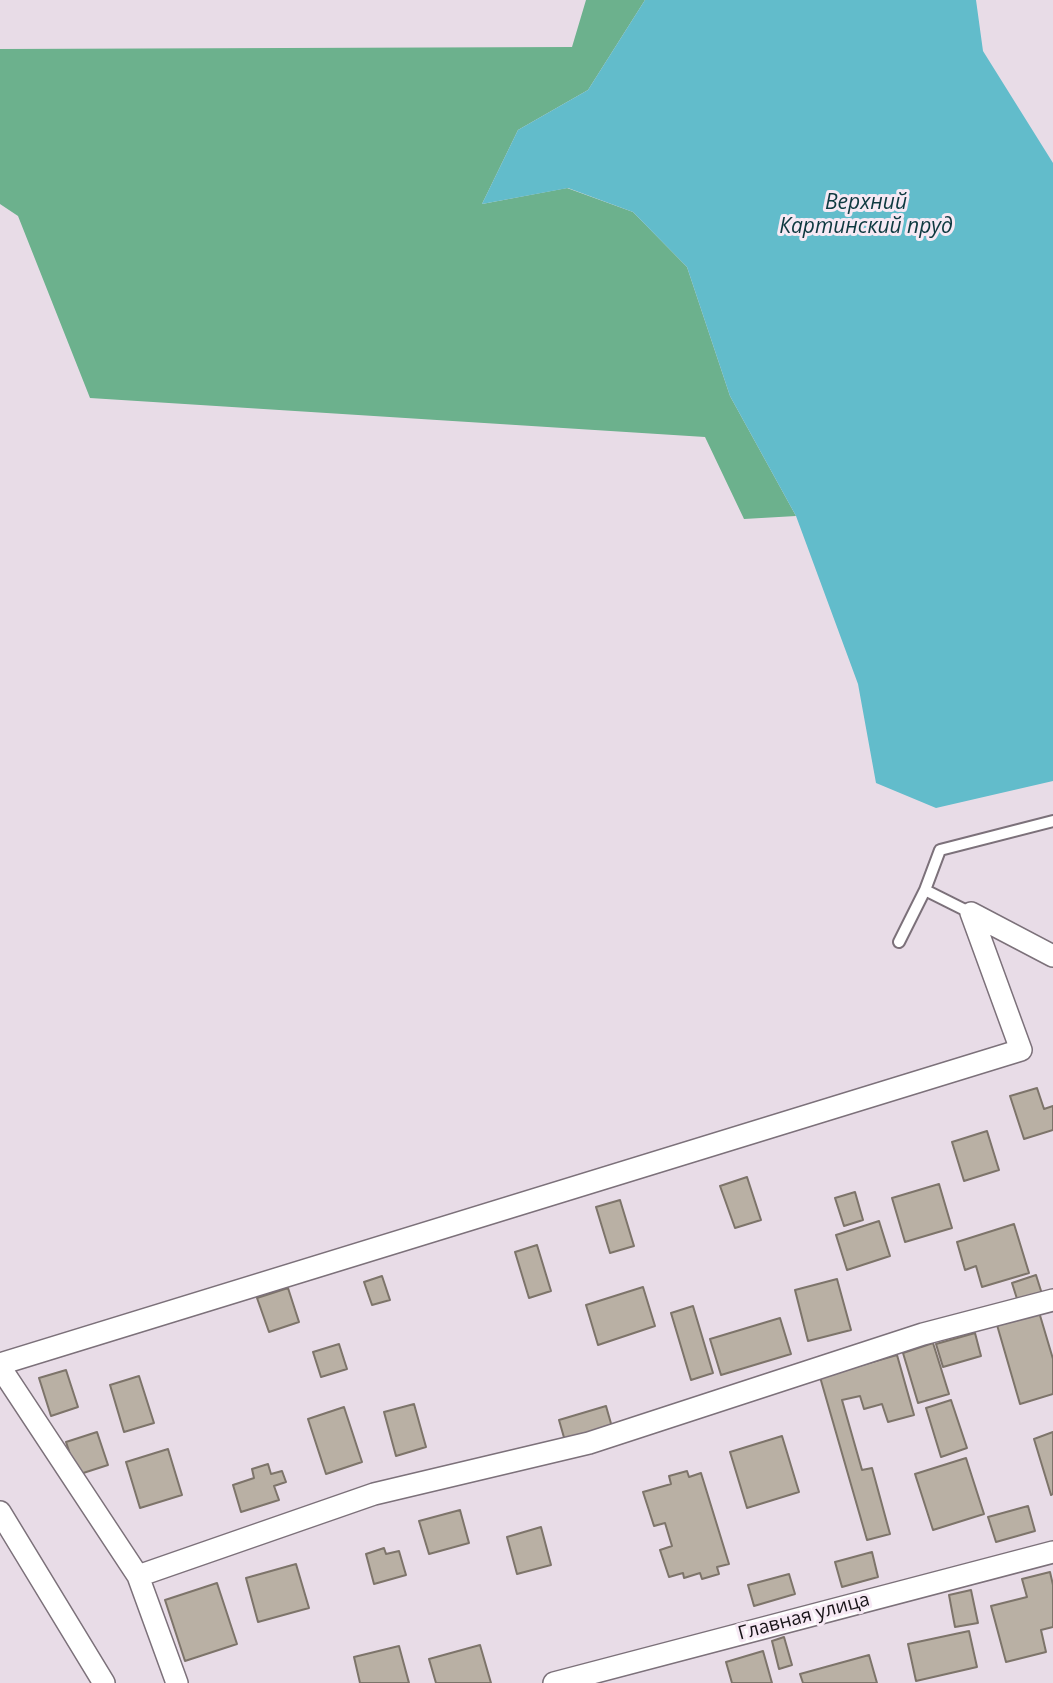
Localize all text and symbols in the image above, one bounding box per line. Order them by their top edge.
water label: Верхний Картинский пруд [779,190,953,240]
street label: Главная улица [736,1588,872,1646]

